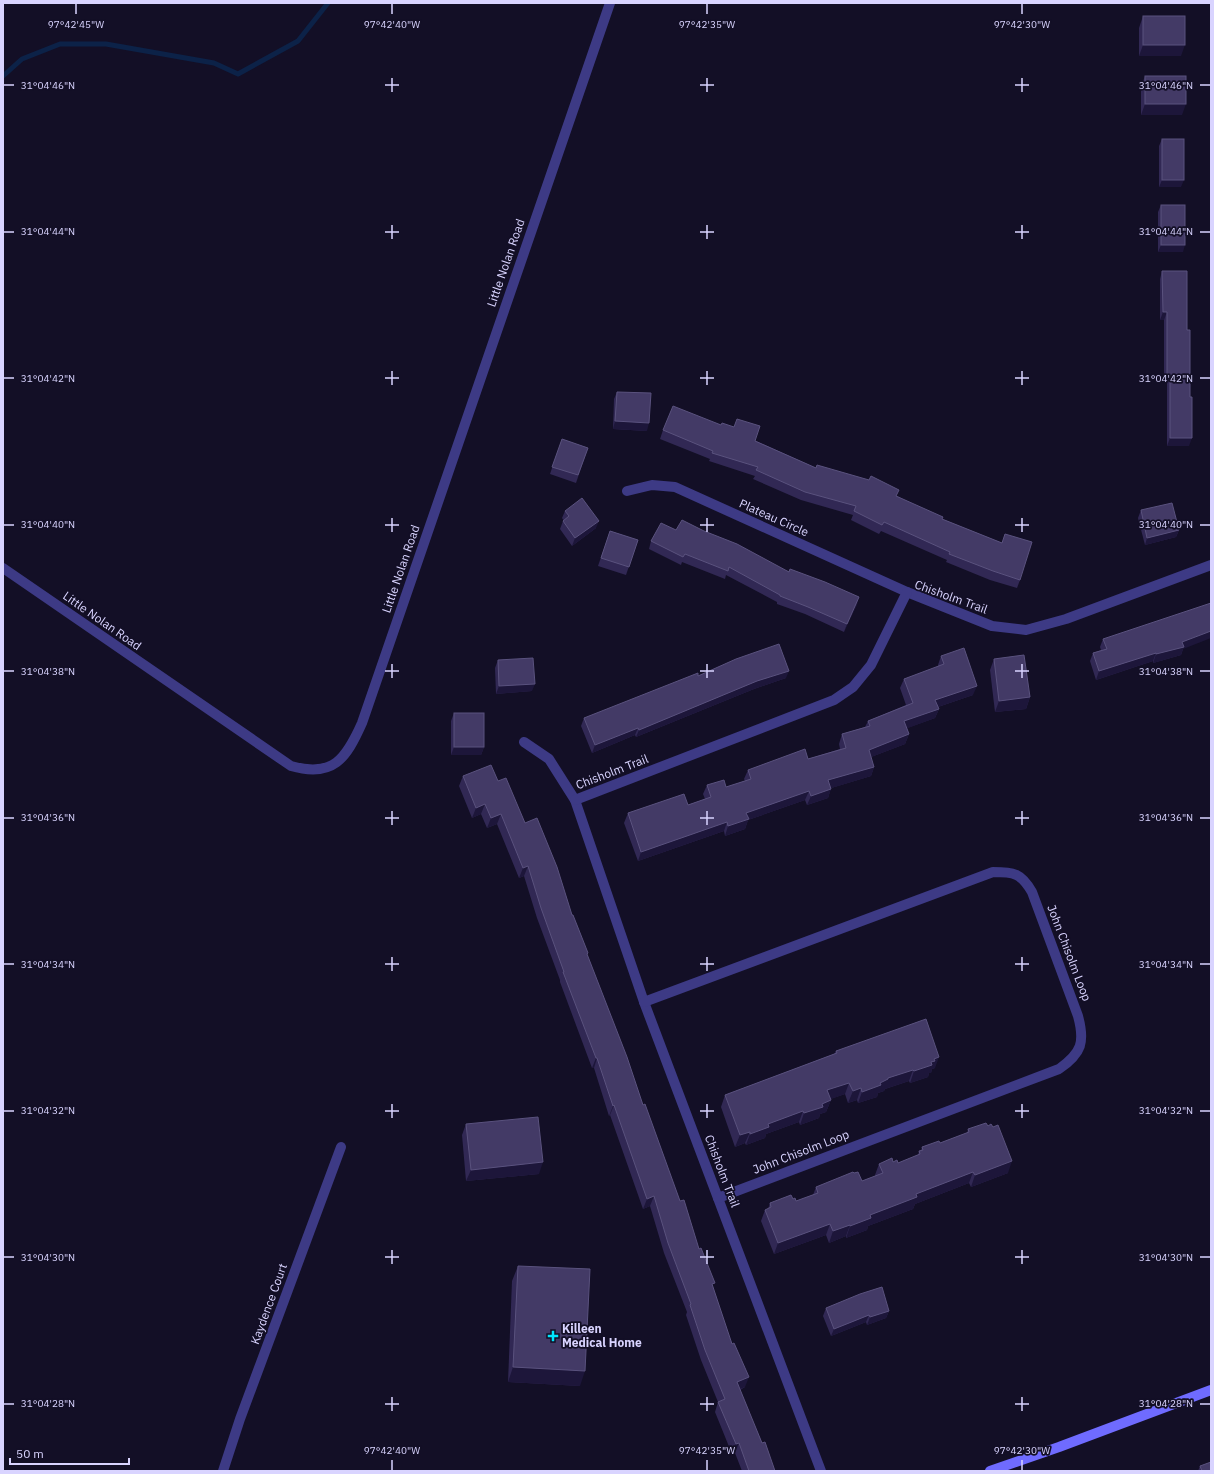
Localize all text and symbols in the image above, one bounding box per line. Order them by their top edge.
text: 97°42'45"W [48,18,104,31]
text: 97°42'40"W [364,18,420,31]
text: 97°42'35"W [679,18,735,31]
text: 97°42'30"W [994,18,1050,31]
text: 31°04'46"N [21,79,75,92]
text: 31°04'46"N [1139,79,1193,92]
street label: Little Nolan Road [483,217,528,309]
text: 31°04'44"N [21,225,75,238]
text: 31°04'44"N [1139,225,1193,238]
text: 31°04'42"N [21,372,75,385]
text: 31°04'42"N [1139,372,1193,385]
street label: Plateau Circle [737,496,812,540]
text: 31°04'40"N [21,518,75,531]
text: 31°04'40"N [1139,518,1193,531]
street label: Little Nolan Road [378,523,423,615]
street label: Chisholm Trail [913,576,990,617]
street label: Little Nolan Road [60,588,144,653]
text: 31°04'38"N [21,665,75,678]
text: 31°04'38"N [1139,665,1193,678]
street label: Chisholm Trail [573,751,650,792]
text: 31°04'36"N [21,811,75,824]
text: 31°04'36"N [1139,811,1193,824]
street label: John Chisolm Loop [1044,903,1095,1003]
text: 31°04'34"N [21,958,75,971]
text: 31°04'34"N [1139,958,1193,971]
text: 31°04'32"N [21,1104,75,1117]
text: 31°04'32"N [1139,1104,1193,1117]
street label: John Chisolm Loop [751,1126,851,1177]
street label: Chisholm Trail [702,1132,743,1209]
text: 31°04'30"N [21,1251,75,1264]
text: 31°04'30"N [1139,1251,1193,1264]
street label: Kaydence Court [247,1261,290,1346]
place label: Killeen Medical Home [562,1321,642,1350]
marker: Killeen Medical Home [547,1330,559,1342]
text: 31°04'28"N [21,1397,75,1410]
text: 31°04'28"N [1139,1397,1193,1410]
scale bar [10,1440,129,1466]
text: 97°42'40"W [364,1444,420,1457]
text: 97°42'35"W [679,1444,735,1457]
text: 97°42'30"W [994,1444,1050,1457]
text: 50 m [16,1446,44,1461]

